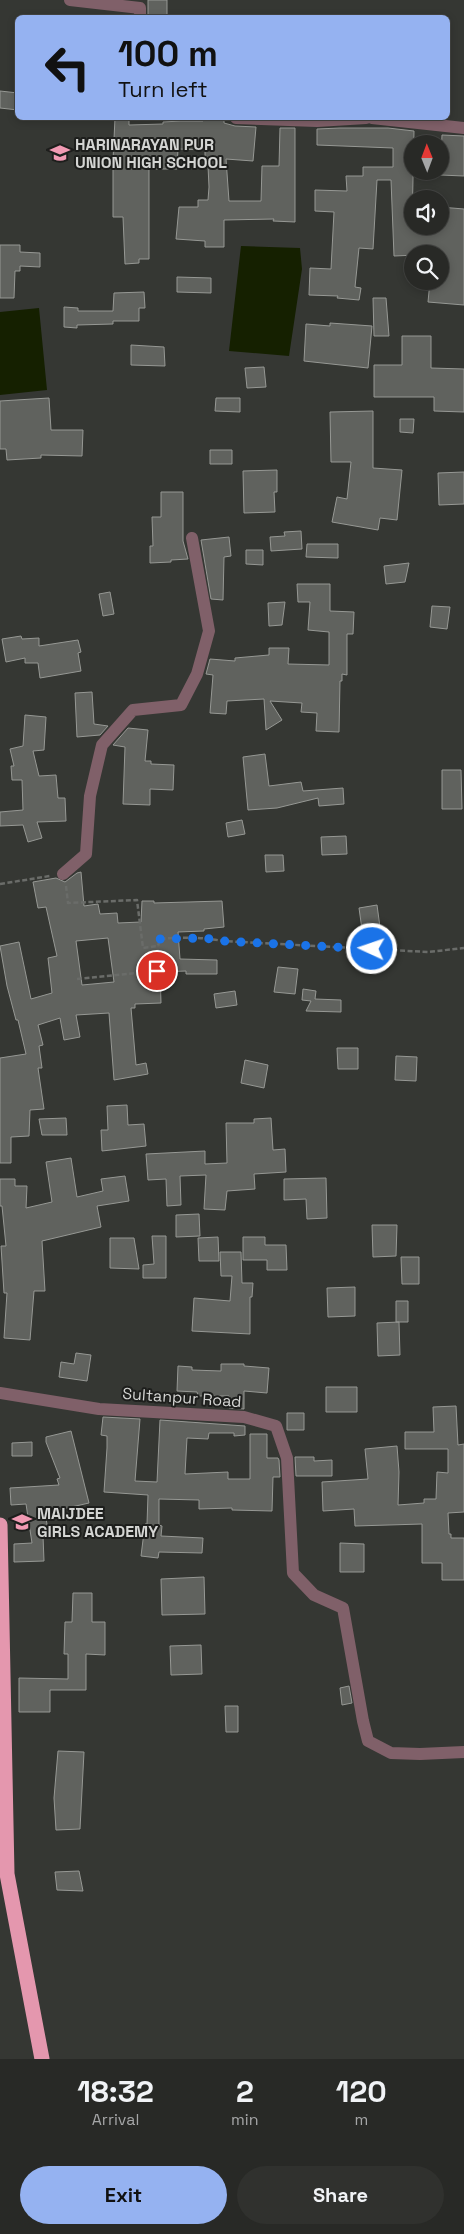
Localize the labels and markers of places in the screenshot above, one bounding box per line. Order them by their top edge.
place label: HARINARAYAN PUR UNION HIGH SCHOOL [75,134,227,173]
school or university icon: HARINARAYAN PUR UNION HIGH SCHOOL [49,142,71,164]
pin [136,950,178,992]
place label: MAIJDEE GIRLS ACADEMY [37,1503,158,1542]
school or university icon: MAIJDEE GIRLS ACADEMY [11,1511,33,1533]

